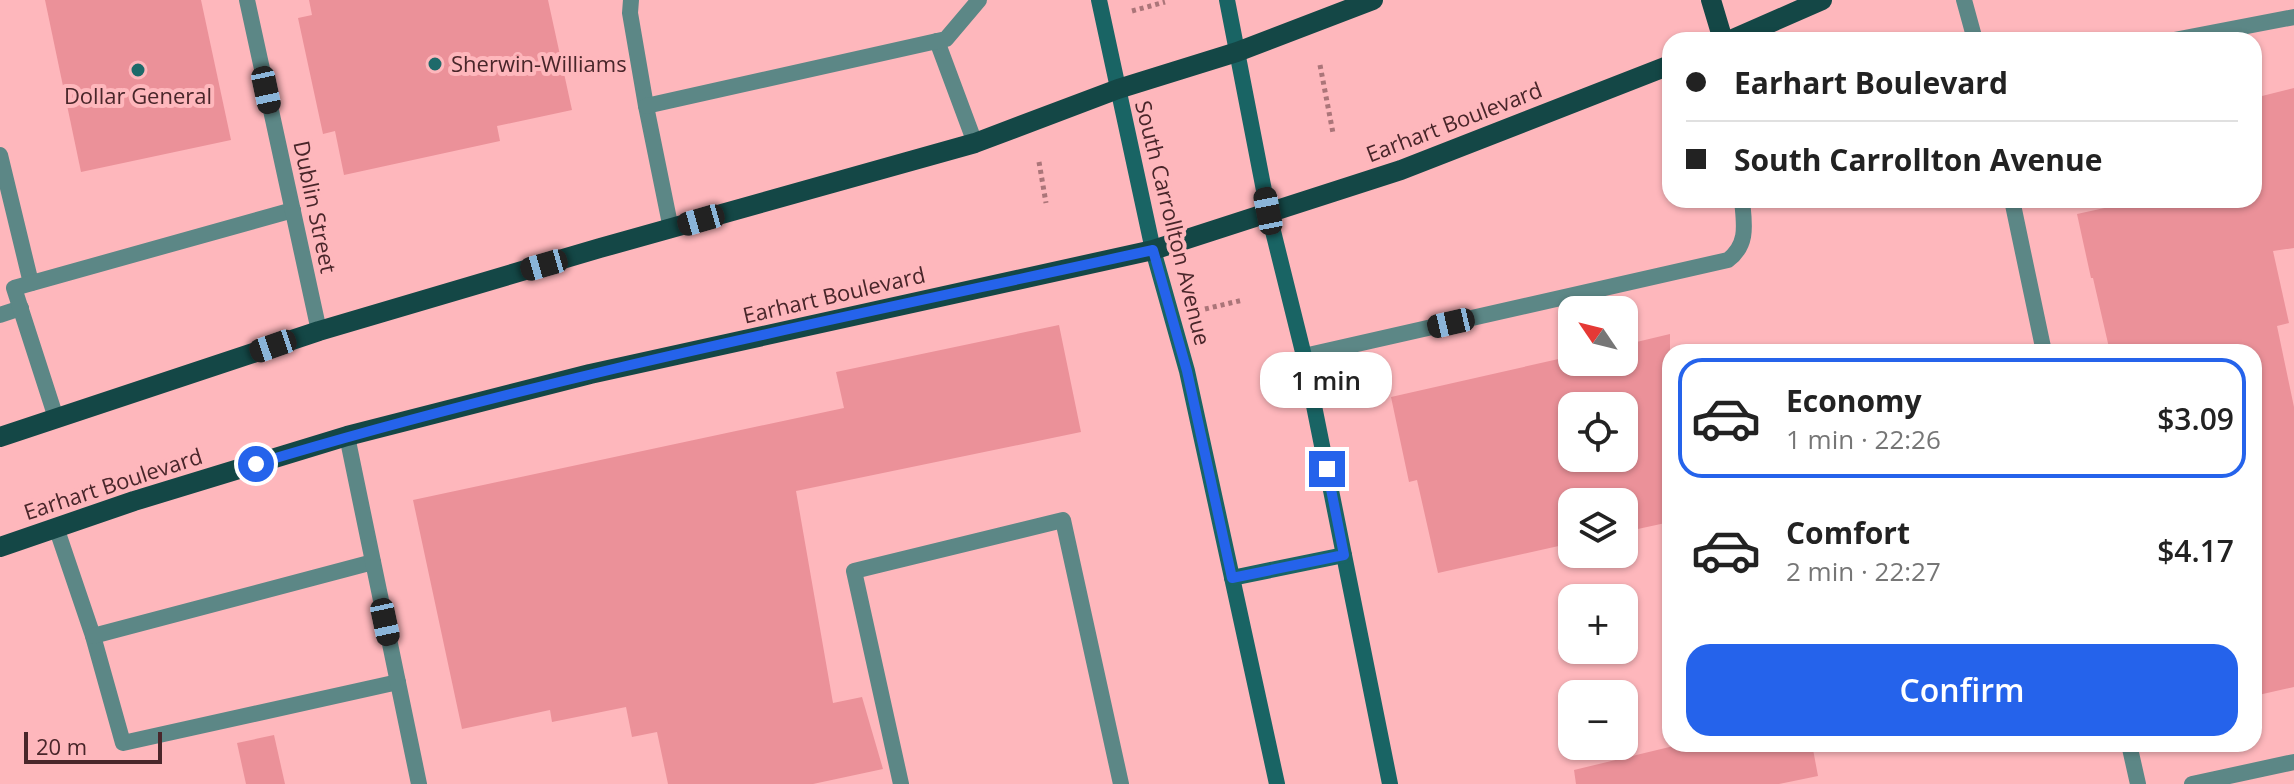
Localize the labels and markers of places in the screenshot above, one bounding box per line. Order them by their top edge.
place label: Sherwin-Williams [451,48,627,78]
marker: Sherwin-Williams [426,55,444,73]
marker: Dollar General [129,61,147,79]
place label: Dollar General [64,80,212,110]

